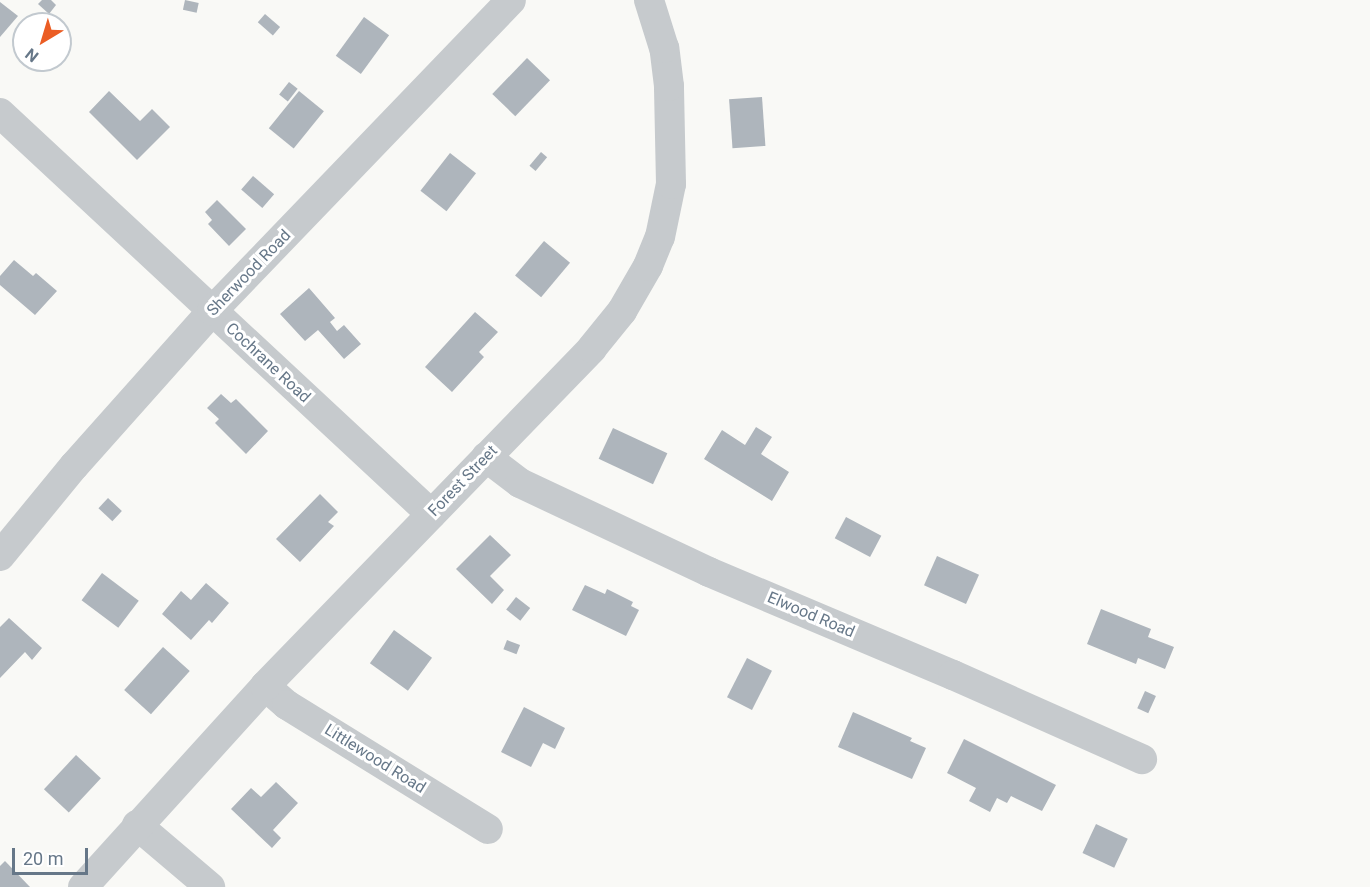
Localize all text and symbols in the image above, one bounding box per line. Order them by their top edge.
north arrow [12,12,72,72]
text: N [22,44,42,66]
street label: Sherwood Road [203,226,295,320]
street label: Cochrane Road [222,319,314,407]
street label: Forest Street [424,442,502,520]
street label: Elwood Road [764,588,858,642]
street label: Littlewood Road [321,720,429,798]
scale bar [15,836,92,874]
text: 20 m [23,848,63,869]

